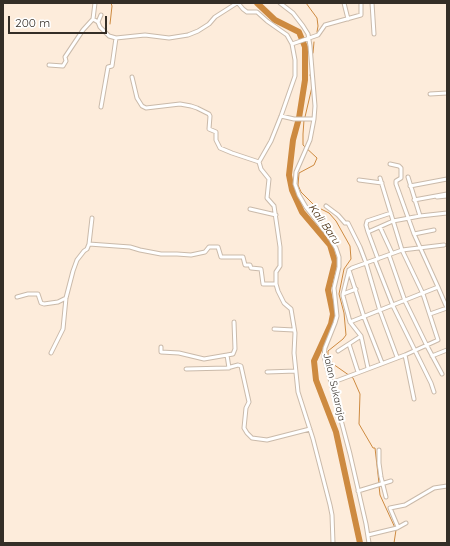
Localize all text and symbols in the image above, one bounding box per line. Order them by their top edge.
scale bar [10,8,109,34]
text: 200 m [15,15,50,30]
water label: Kali Baru [305,201,343,247]
street label: Jalan Sukaraja [320,352,348,422]

